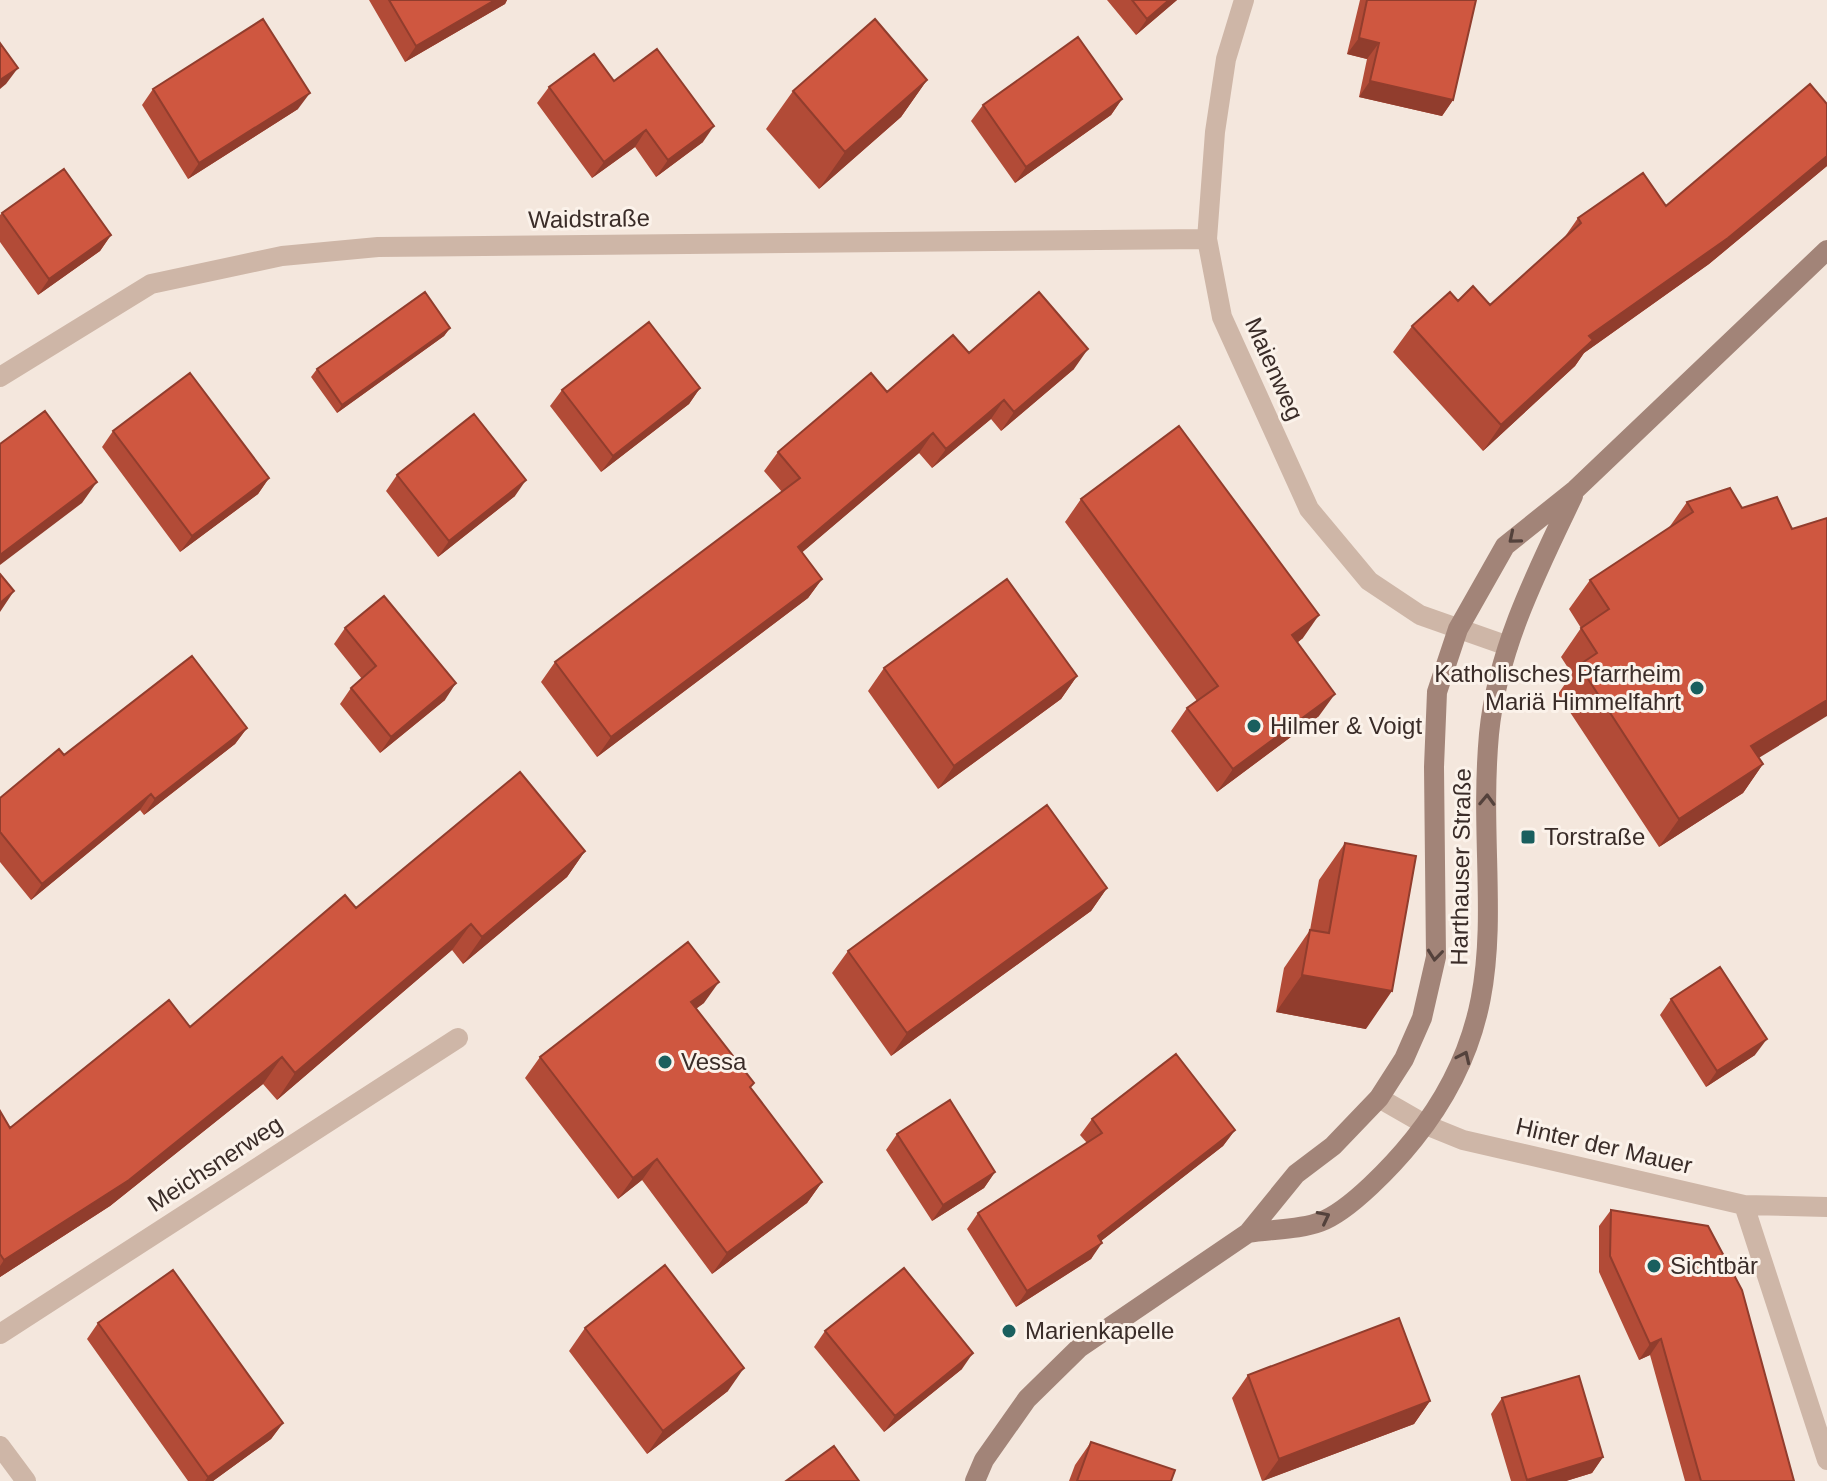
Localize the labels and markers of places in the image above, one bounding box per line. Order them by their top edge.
place label: Katholisches Pfarrheim Mariä Himmelfahrt [1434,660,1681,715]
marker: Katholisches Pfarrheim Mariä Himmelfahrt [1688,679,1706,697]
place label: Hilmer & Voigt [1270,712,1422,739]
marker: Hilmer & Voigt [1245,717,1263,735]
place label: Torstraße [1544,823,1645,850]
marker: Torstraße [1519,828,1537,846]
place label: Vessa [681,1048,747,1075]
marker: Vessa [656,1053,674,1071]
place label: Sichtbär [1670,1252,1758,1279]
marker: Sichtbär [1645,1257,1663,1275]
place label: Marienkapelle [1025,1317,1174,1344]
marker: Marienkapelle [1000,1322,1018,1340]

